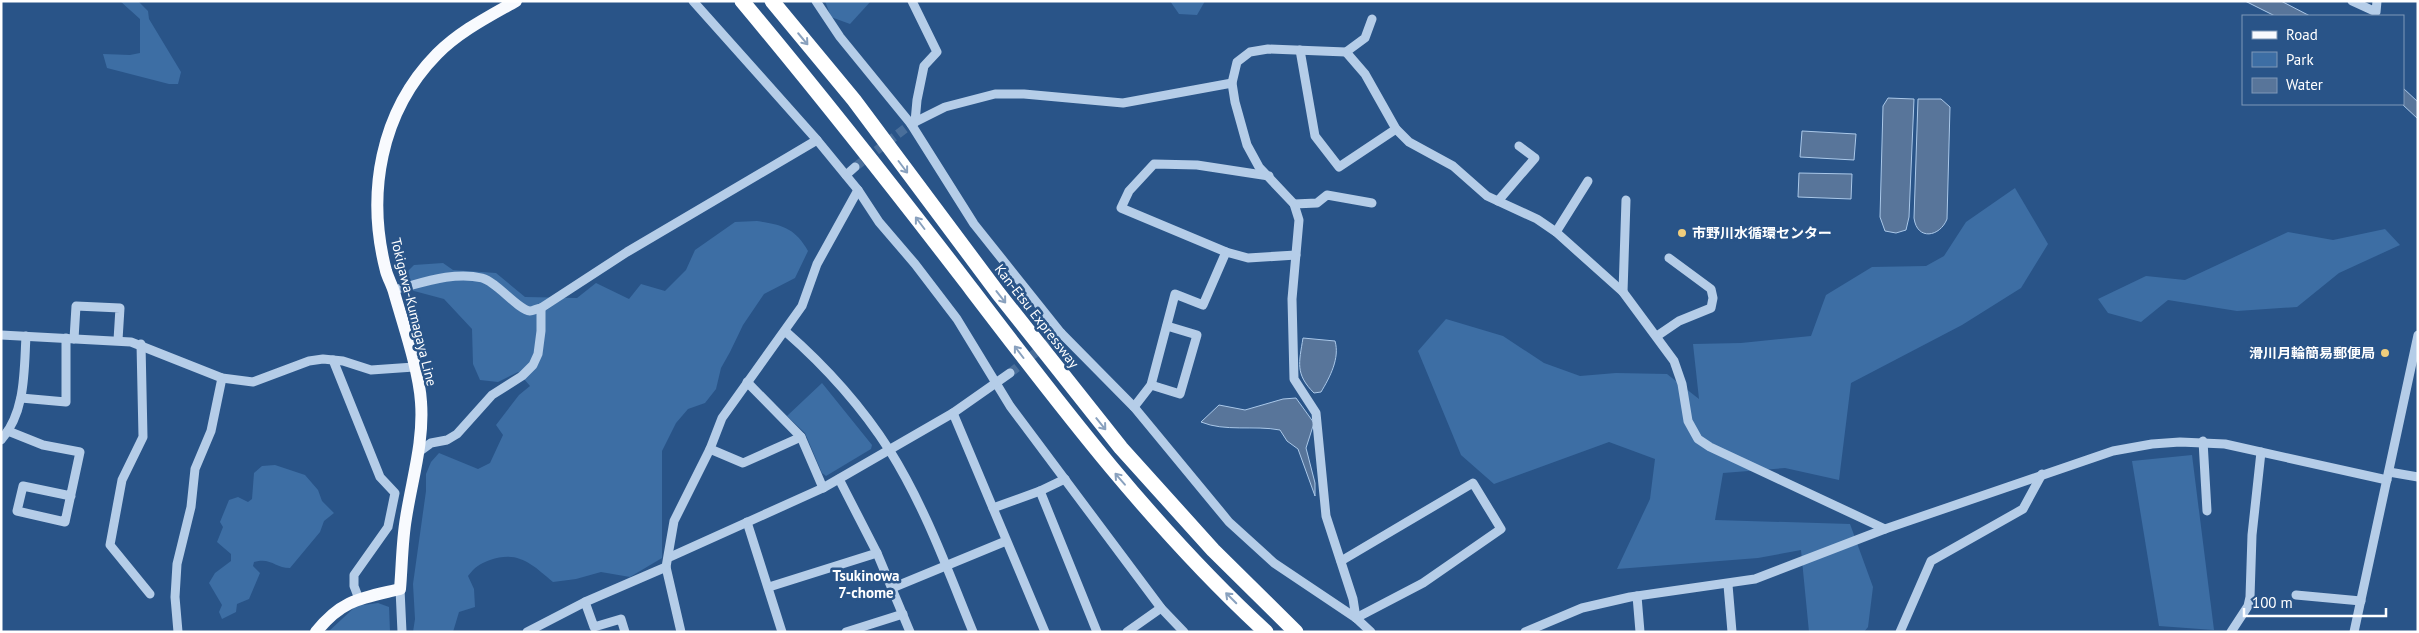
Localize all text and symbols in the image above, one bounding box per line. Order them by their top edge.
legend [2242,15,2404,105]
text: Road [2286,25,2318,44]
one-way arrow [797,32,809,45]
text: Park [2286,50,2314,69]
text: Water [2286,75,2323,94]
one-way arrow [898,160,908,174]
one-way arrow [915,217,926,230]
place label: 市野川水循環センター [1692,224,1832,242]
marker: 市野川水循環センター [1676,227,1688,239]
street label: Tokigawa-Kumagaya Line [387,236,441,388]
street label: Kan-Etsu Expressway [991,260,1083,372]
one-way arrow [995,290,1006,303]
place label: 滑川月輪簡易郵便局 [2249,344,2375,362]
one-way arrow [1013,346,1024,359]
marker: 滑川月輪簡易郵便局 [2379,347,2391,359]
one-way arrow [1096,417,1107,430]
one-way arrow [1115,473,1126,486]
district label: Tsukinowa 7-chome [832,566,900,602]
scale bar [2244,586,2386,618]
one-way arrow [1225,592,1237,604]
text: 100 m [2252,593,2293,612]

